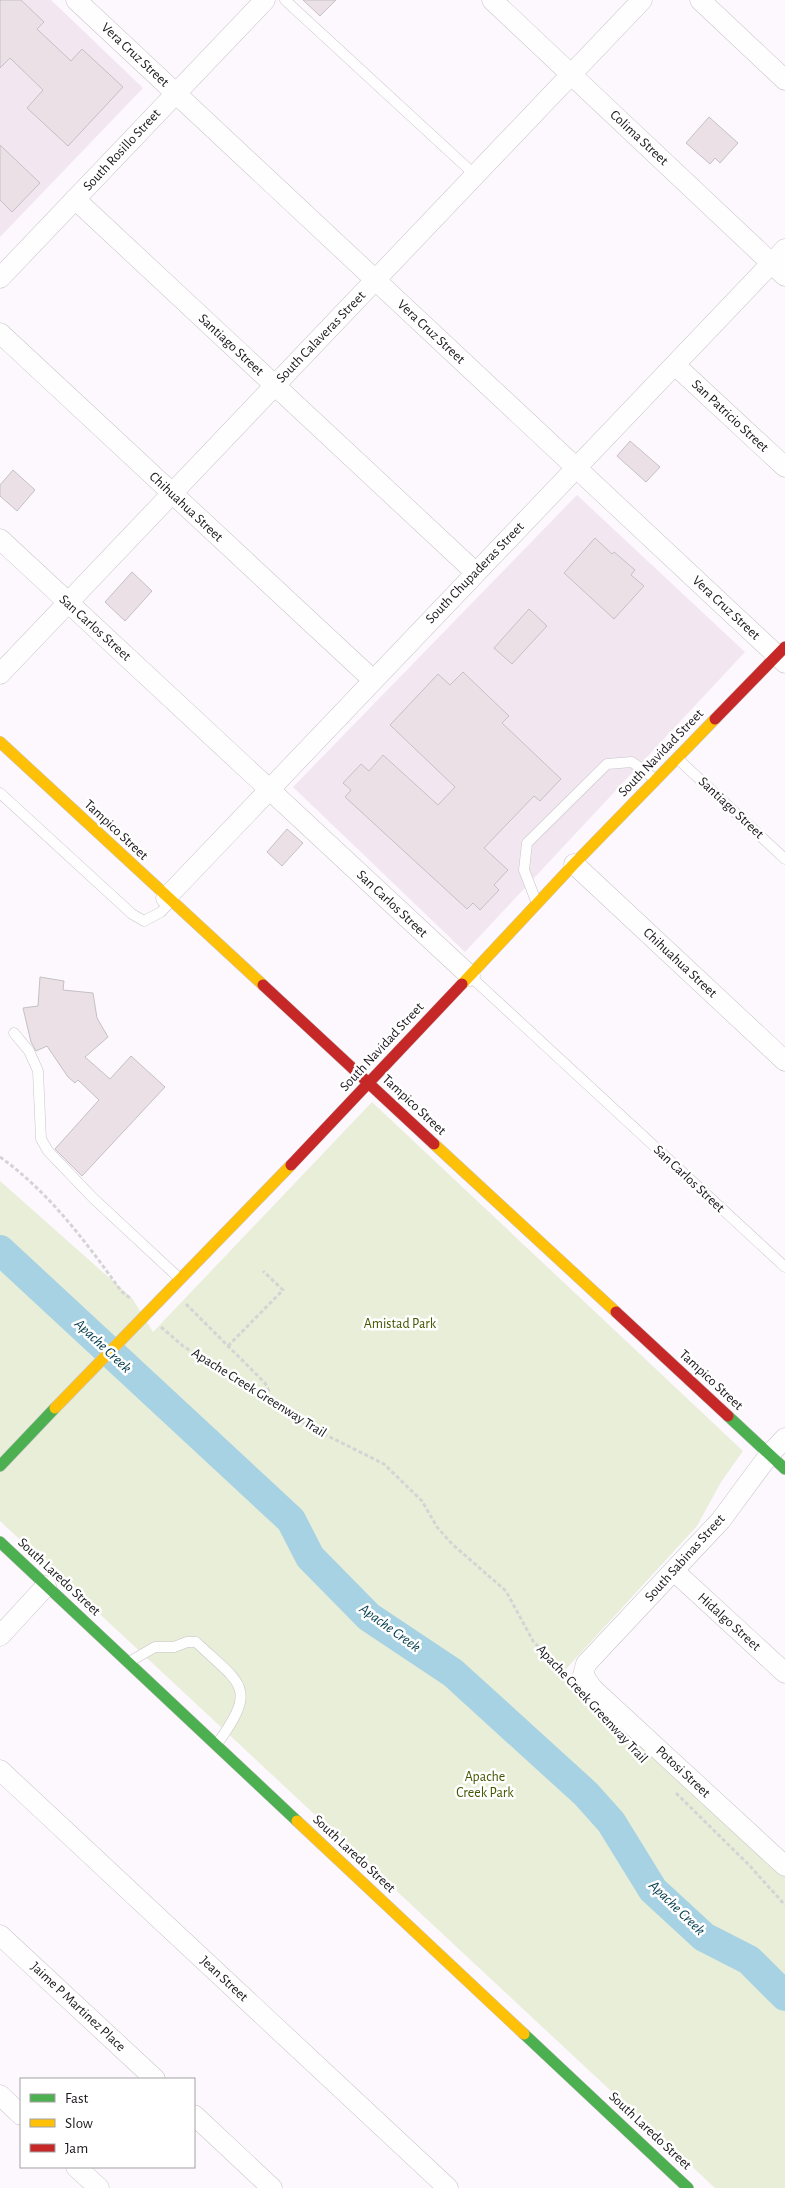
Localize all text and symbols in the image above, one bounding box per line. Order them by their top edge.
street label: Vera Cruz Street [99,20,172,90]
street label: South Rosillo Street [81,106,164,194]
street label: Colima Street [607,108,671,169]
street label: South Calaveras Street [274,288,369,386]
street label: Vera Cruz Street [395,297,468,367]
street label: Santiago Street [196,312,267,379]
street label: San Patricio Street [689,377,771,455]
street label: Chihuahua Street [146,469,226,545]
street label: South Chupaderas Street [423,519,527,626]
street label: Vera Cruz Street [690,573,763,643]
street label: San Carlos Street [56,592,134,664]
street label: South Navidad Street [616,706,707,799]
street label: Santiago Street [696,775,767,842]
street label: Tampico Street [81,797,151,863]
street label: San Carlos Street [354,868,430,941]
street label: Chihuahua Street [640,925,720,1001]
street label: South Navidad Street [337,1000,427,1094]
street label: Tampico Street [379,1072,449,1138]
street label: San Carlos Street [651,1143,727,1216]
water label: Apache Creek [71,1316,134,1376]
park label: Amistad Park [364,1317,437,1331]
street label: Apache Creek Greenway Trail [189,1346,329,1440]
street label: Tampico Street [676,1347,746,1413]
street label: South Sabinas Street [642,1511,728,1604]
street label: South Laredo Street [15,1535,103,1619]
street label: Hidalgo Street [695,1590,763,1654]
water label: Apache Creek [356,1600,423,1655]
street label: Apache Creek Greenway Trail [534,1642,650,1766]
street label: Potosi Street [653,1744,713,1801]
park label: Apache Creek Park [456,1770,514,1800]
street label: South Laredo Street [310,1812,398,1896]
water label: Apache Creek [645,1877,708,1938]
street label: Jean Street [198,1954,251,2005]
street label: Jaime P Martinez Place [28,1960,128,2054]
legend [20,2078,195,2168]
street label: South Laredo Street [606,2089,694,2173]
text: Fast [65,2091,89,2106]
text: Slow [65,2116,93,2131]
text: Jam [65,2141,88,2156]

